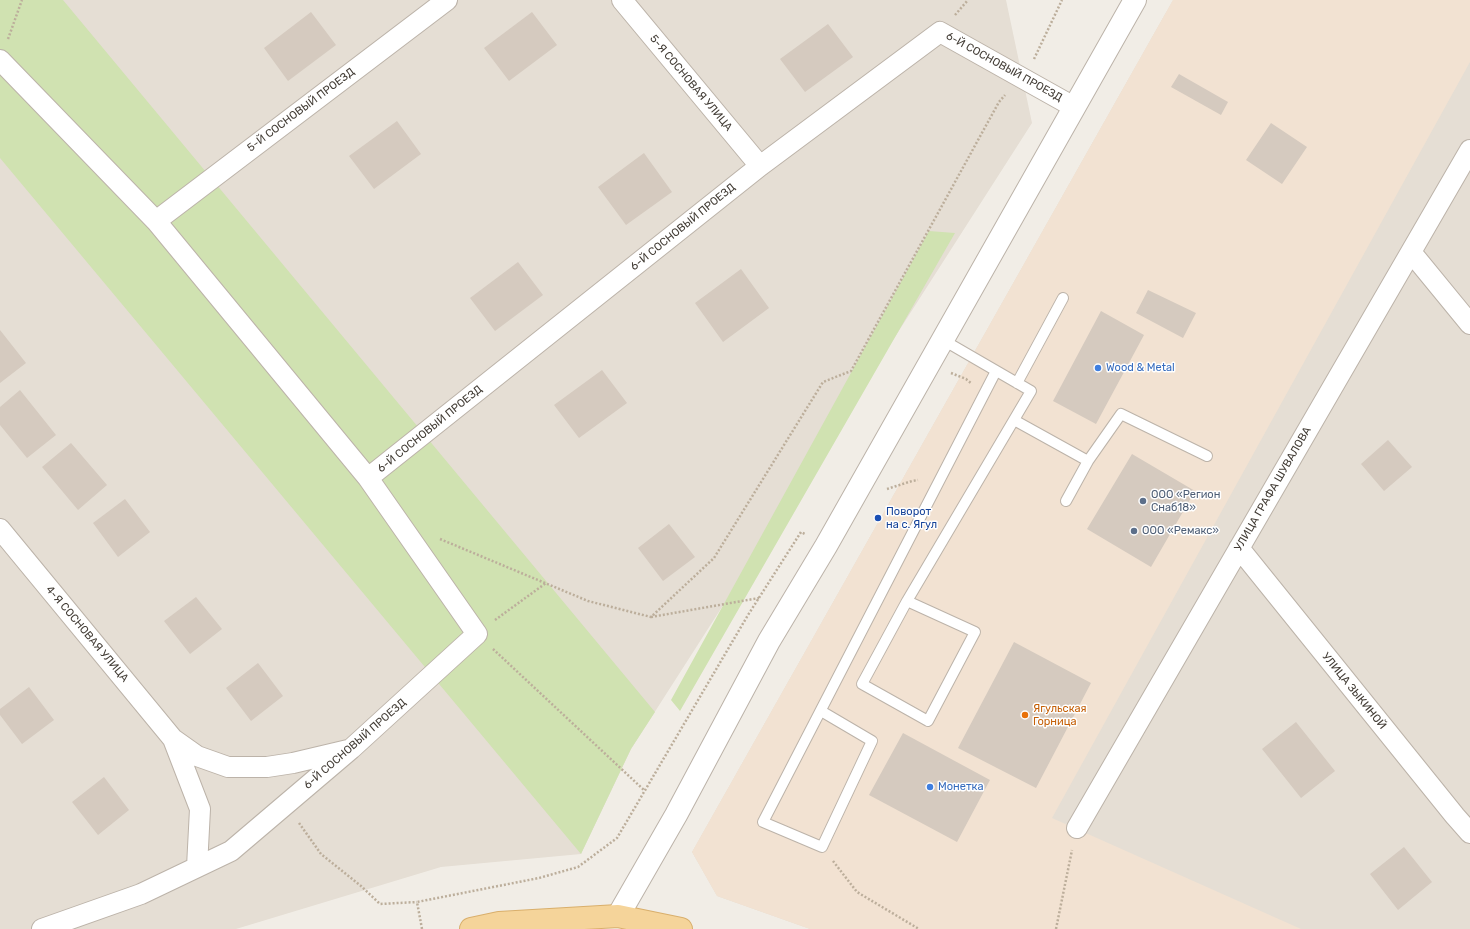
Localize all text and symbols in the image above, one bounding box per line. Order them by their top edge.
street label: 6-Й СОСНОВЫЙ ПРОЕЗД [943,29,1065,105]
street label: 5-Я СОСНОВАЯ УЛИЦА [647,32,735,134]
street label: 5-Й СОСНОВЫЙ ПРОЕЗД [245,65,357,155]
street label: 6-Й СОСНОВЫЙ ПРОЕЗД [628,181,738,273]
place label: Wood & Metal [1106,361,1175,375]
marker: Wood & Metal [1093,363,1103,373]
street label: 6-Й СОСНОВЫЙ ПРОЕЗД [375,383,485,475]
street label: УЛИЦА ГРАФА ШУВАЛОВА [1232,424,1314,554]
place label: ООО «Регион Снаб18» [1151,488,1220,514]
marker: ООО «Регион Снаб18» [1138,496,1148,506]
place label: Поворот на с. Ягул [886,505,937,531]
marker: Поворот на с. Ягул [873,513,883,523]
place label: ООО «Ремакс» [1142,524,1219,538]
marker: ООО «Ремакс» [1129,526,1139,536]
street label: 4-Я СОСНОВАЯ УЛИЦА [43,583,131,685]
street label: УЛИЦА ЗЫКИНОЙ [1319,650,1389,732]
street label: 6-Й СОСНОВЫЙ ПРОЕЗД [301,696,409,792]
place label: Ягульская Горница [1033,702,1087,728]
marker: Ягульская Горница [1020,710,1030,720]
place label: Монетка [938,780,984,794]
marker: Монетка [925,782,935,792]

